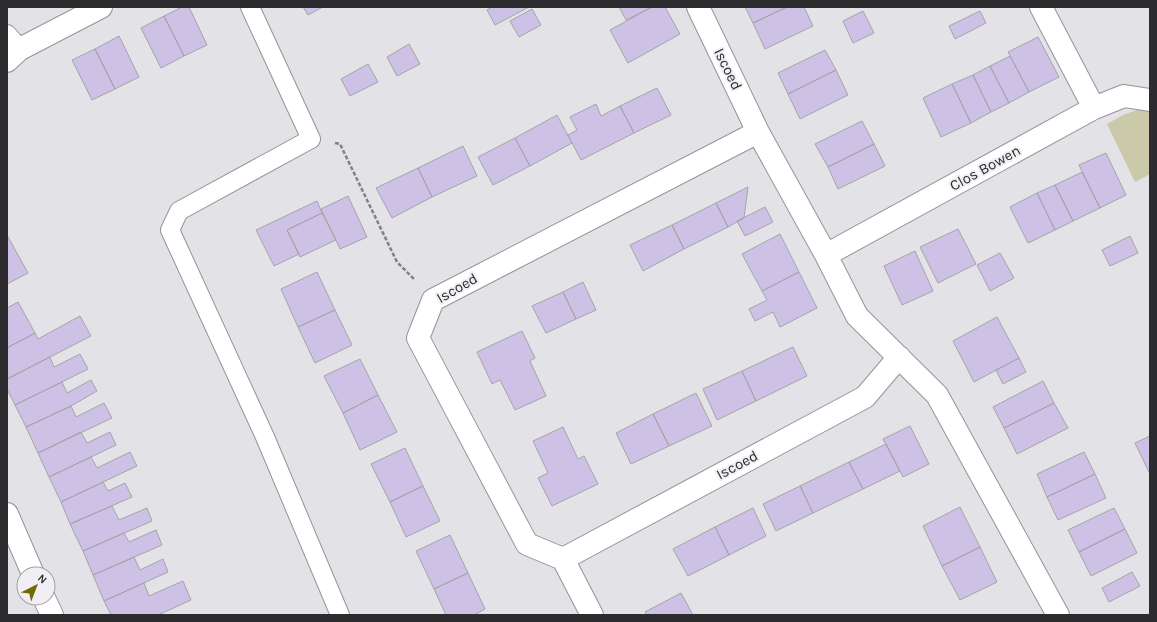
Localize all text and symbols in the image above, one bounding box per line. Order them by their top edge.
street label: Iscoed [710,45,746,93]
street label: Clos Bowen [946,141,1024,195]
street label: Iscoed [433,269,481,307]
street label: Iscoed [713,447,761,483]
north arrow [16,566,56,606]
text: N [35,571,50,586]

